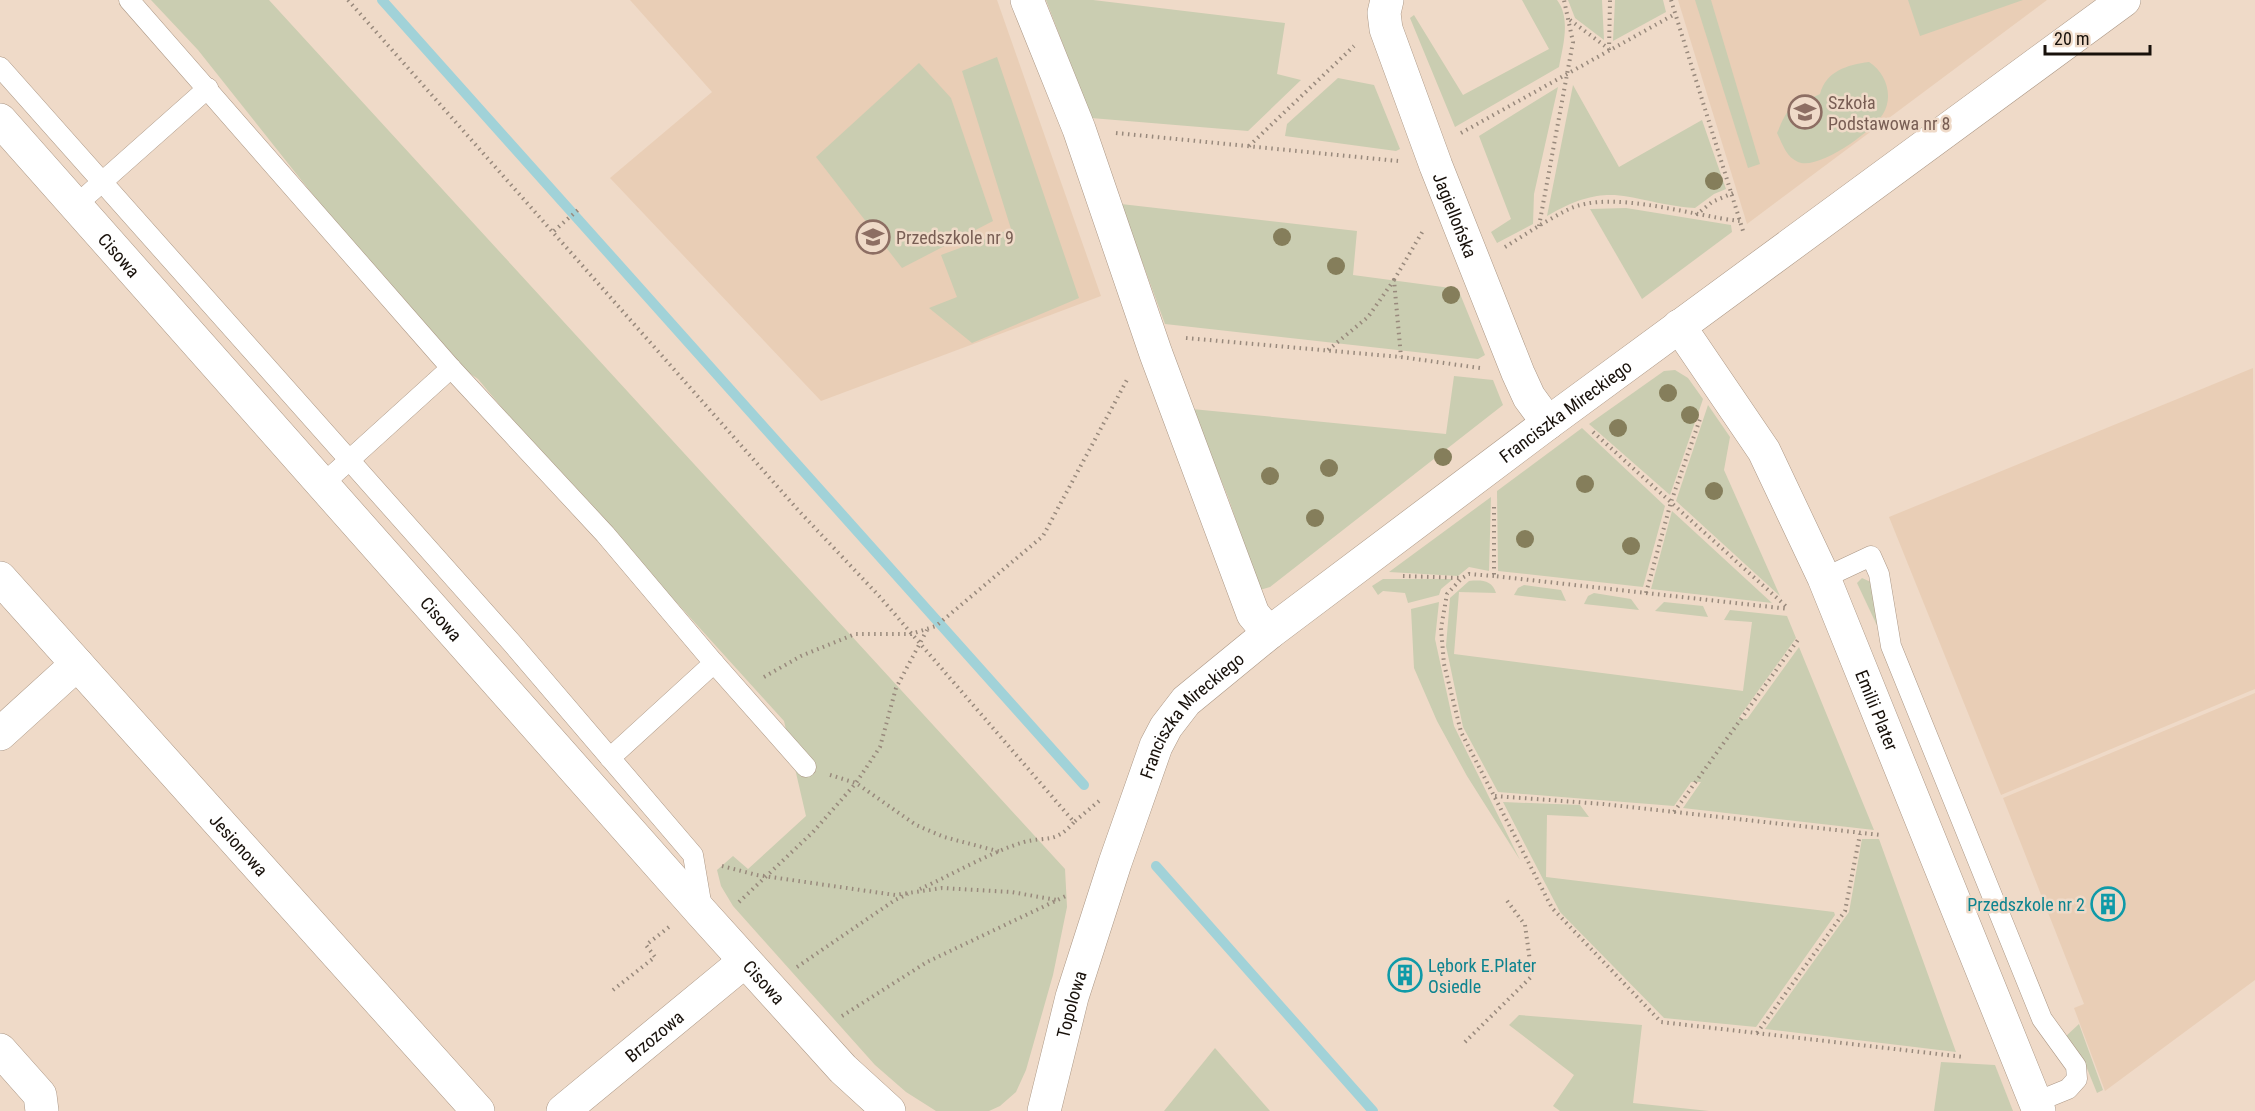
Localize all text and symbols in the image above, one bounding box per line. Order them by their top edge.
scale bar [2045,18,2150,56]
text: 20 m [2054,28,2089,49]
place label: Szkoła Podstawowa nr 8 [1828,92,1950,134]
school or university icon: Szkoła Podstawowa nr 8 [1787,94,1823,130]
street label: Jagiellońska [1429,169,1482,261]
school or university icon: Przedszkole nr 9 [855,219,891,255]
place label: Przedszkole nr 9 [896,227,1014,248]
street label: Cisowa [94,228,144,281]
street label: Franciszka Mireckiego [1495,355,1635,466]
street label: Cisowa [416,592,467,645]
street label: Franciszka Mireckiego [1135,648,1248,781]
street label: Emilii Plater [1852,667,1903,754]
street label: Jesionowa [206,809,272,880]
building icon: Przedszkole nr 2 [2090,886,2126,922]
place label: Przedszkole nr 2 [1967,894,2085,915]
place label: Lębork E.Plater Osiedle [1428,955,1537,997]
street label: Cisowa [739,956,790,1008]
building icon: Lębork E.Plater Osiedle [1387,957,1423,993]
street label: Topolowa [1052,968,1090,1040]
street label: Brzozowa [621,1006,687,1066]

